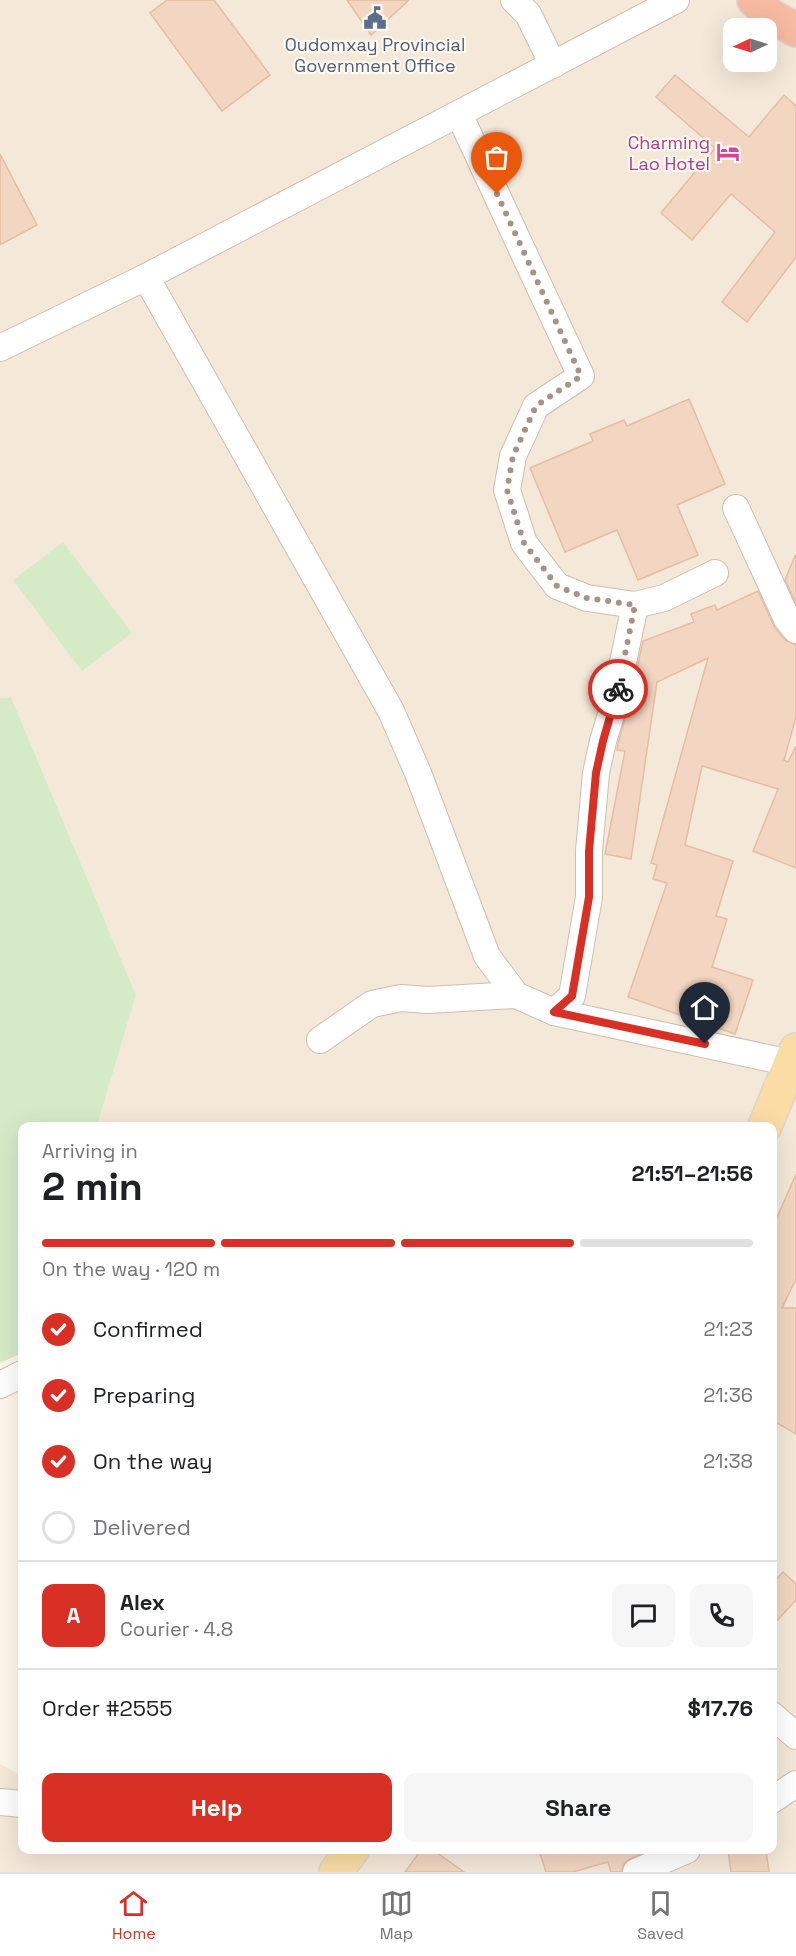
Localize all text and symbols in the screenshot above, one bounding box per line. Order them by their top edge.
public building icon: Oudomxay Provincial Government Office [362,5,388,31]
north arrow [723,18,777,72]
map controls [723,18,777,72]
place label: Oudomxay Provincial Government Office [285,33,465,77]
place label: Charming Lao Hotel [628,131,710,175]
pin [471,132,522,194]
hotel icon: Charming Lao Hotel [715,139,741,165]
icon: bag [480,141,513,174]
courier [588,659,648,719]
icon: bike [602,673,635,706]
pin [679,982,730,1044]
icon: home [688,991,721,1024]
text: Arriving in [42,1138,138,1164]
text: 21:51–21:56 [631,1159,753,1187]
text: 2 min [42,1162,143,1211]
text: On the way · 120 m [42,1256,220,1282]
icon: check [42,1313,75,1346]
text: Confirmed [93,1315,203,1343]
text: 21:23 [703,1316,753,1342]
icon: check [42,1379,75,1412]
text: Preparing [93,1381,195,1409]
text: 21:36 [703,1382,753,1408]
icon: check [42,1445,75,1478]
text: On the way [93,1447,212,1475]
text: 21:38 [703,1448,753,1474]
text: Delivered [93,1513,191,1541]
button: chat [612,1584,675,1647]
button: phone [690,1584,753,1647]
text: Alex [120,1588,165,1616]
text: A [67,1601,80,1629]
text: Courier · 4.8 [120,1616,233,1642]
text: Order #2555 [42,1694,172,1722]
text: $17.76 [688,1694,753,1722]
button: Help [42,1773,392,1842]
button: Share [404,1773,753,1842]
tab: Home [112,1887,156,1944]
tab: Map [380,1887,413,1944]
tab: Saved [637,1887,684,1944]

